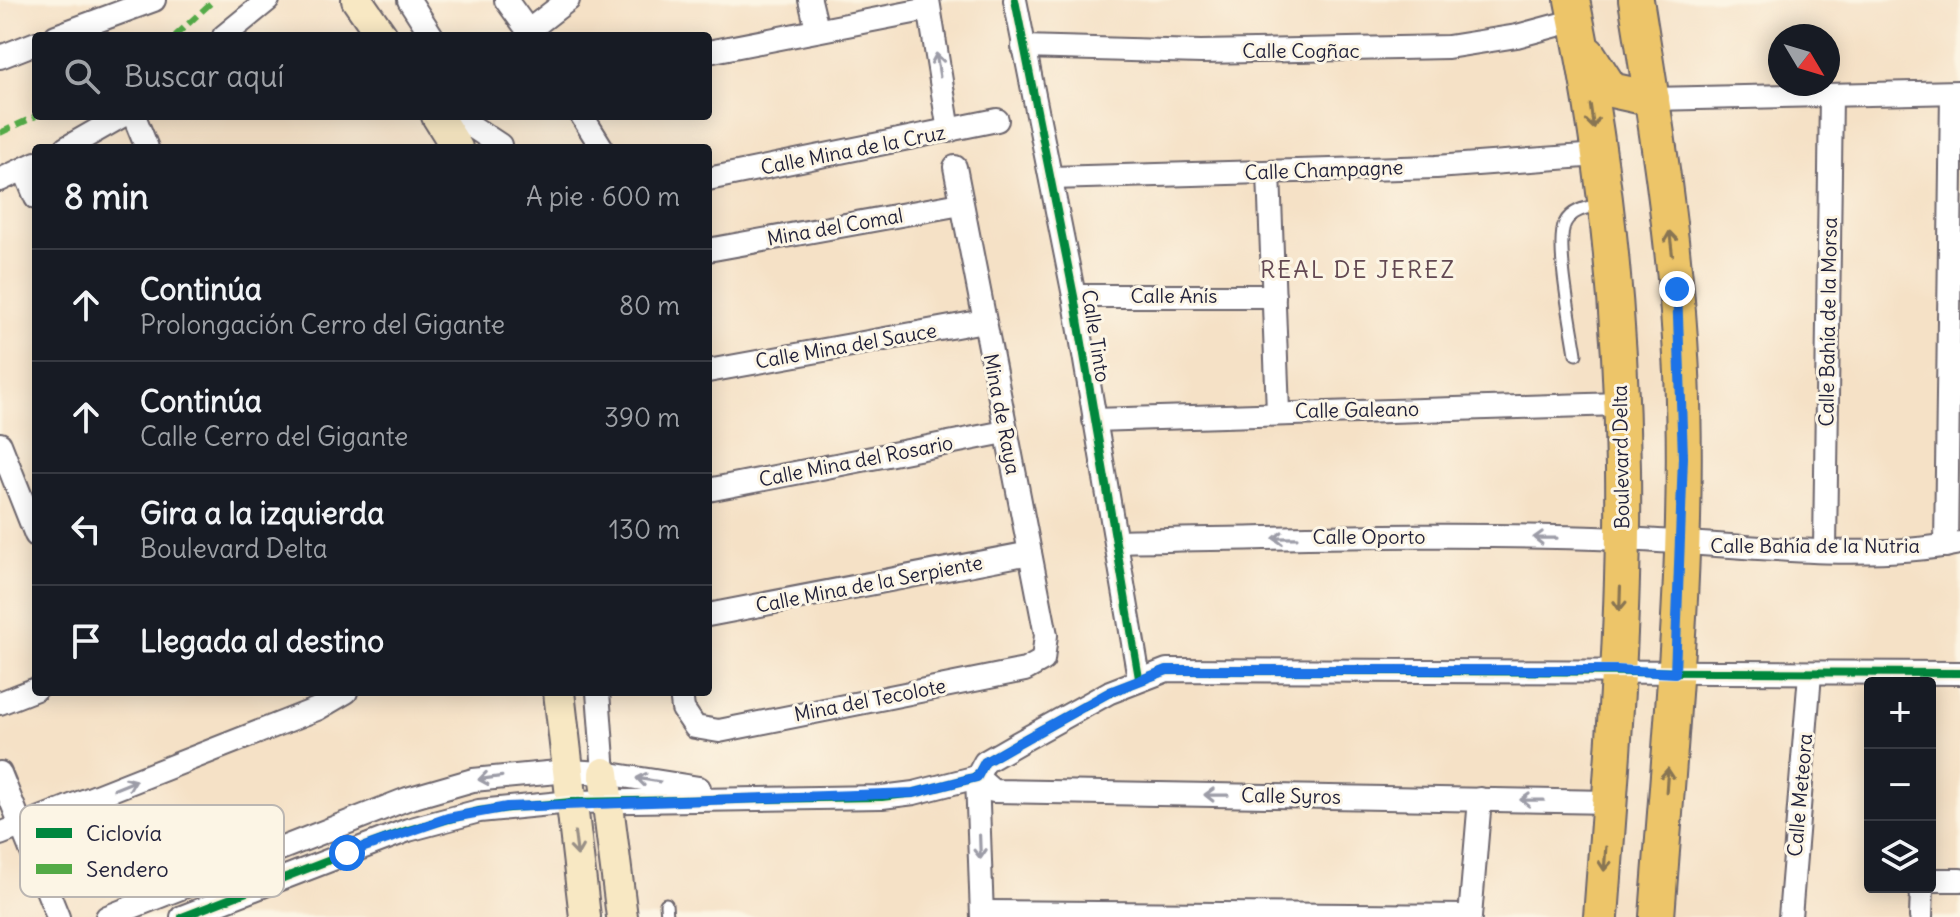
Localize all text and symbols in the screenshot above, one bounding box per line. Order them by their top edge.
north arrow [1768,24,1840,96]
search box [32,32,712,120]
street label: Calle Cogñac [1242,38,1360,63]
one-way arrow [930,53,945,79]
icon: search [60,54,104,98]
text: Buscar aquí [124,57,284,95]
one-way arrow [1585,104,1600,129]
street label: Calle Mina de la Cruz [758,119,947,180]
street label: Calle Champagne [1244,154,1404,185]
text: 8 min [64,175,149,218]
text: A pie · 600 m [526,180,680,213]
street label: Mina del Comal [765,202,905,251]
street label: Calle Bahía de la Morsa [1813,217,1842,427]
one-way arrow [1663,231,1678,257]
district label: REAL DE JEREZ [1260,254,1456,284]
text: Continúa [140,270,262,308]
route end [1659,271,1695,307]
icon: ahead [64,283,108,327]
street label: Calle Anís [1131,283,1217,308]
street label: Calle Tinto [1077,288,1116,384]
text: 80 m [619,289,680,322]
text: Prolongación Cerro del Gigante [140,308,505,341]
street label: Calle Mina del Sauce [753,317,938,374]
street label: Mina de Raya [979,351,1026,476]
text: Continúa [140,382,262,420]
street label: Boulevard Delta [1607,385,1634,529]
icon: ahead [64,395,108,439]
street label: Calle Galeano [1295,396,1419,423]
text: 390 m [604,401,680,434]
text: Calle Cerro del Gigante [140,420,408,453]
street label: Calle Mina del Rosario [757,429,955,492]
text: Gira a la izquierda [140,494,384,532]
icon: left [64,507,108,551]
text: 130 m [609,513,680,546]
street label: Calle Oporto [1312,524,1426,549]
one-way arrow [1272,530,1299,545]
one-way arrow [1532,530,1559,546]
text: Boulevard Delta [140,532,328,565]
street label: Calle Bahía de la Nutria [1710,533,1920,558]
street label: Calle Mina de la Serpiente [753,549,984,618]
one-way arrow [1613,585,1628,612]
icon: arrive [64,619,108,663]
text: Llegada al destino [140,622,384,660]
street label: Mina del Tecolote [792,673,948,726]
map controls [1864,677,1936,893]
button: + [1864,677,1936,749]
street label: Calle Meteora [1782,732,1817,858]
button: − [1864,749,1936,821]
one-way arrow [1660,767,1675,794]
one-way arrow [478,771,503,786]
one-way arrow [636,772,662,787]
one-way arrow [112,777,137,791]
street label: Calle Syros [1241,782,1341,809]
one-way arrow [1203,787,1230,802]
one-way arrow [1519,792,1546,808]
legend [20,805,284,897]
text: Ciclovía [86,819,162,847]
button: layers [1864,821,1936,893]
one-way arrow [569,831,584,856]
one-way arrow [972,833,987,860]
route start [329,835,365,871]
one-way arrow [1597,845,1612,872]
text: Sendero [86,855,169,883]

